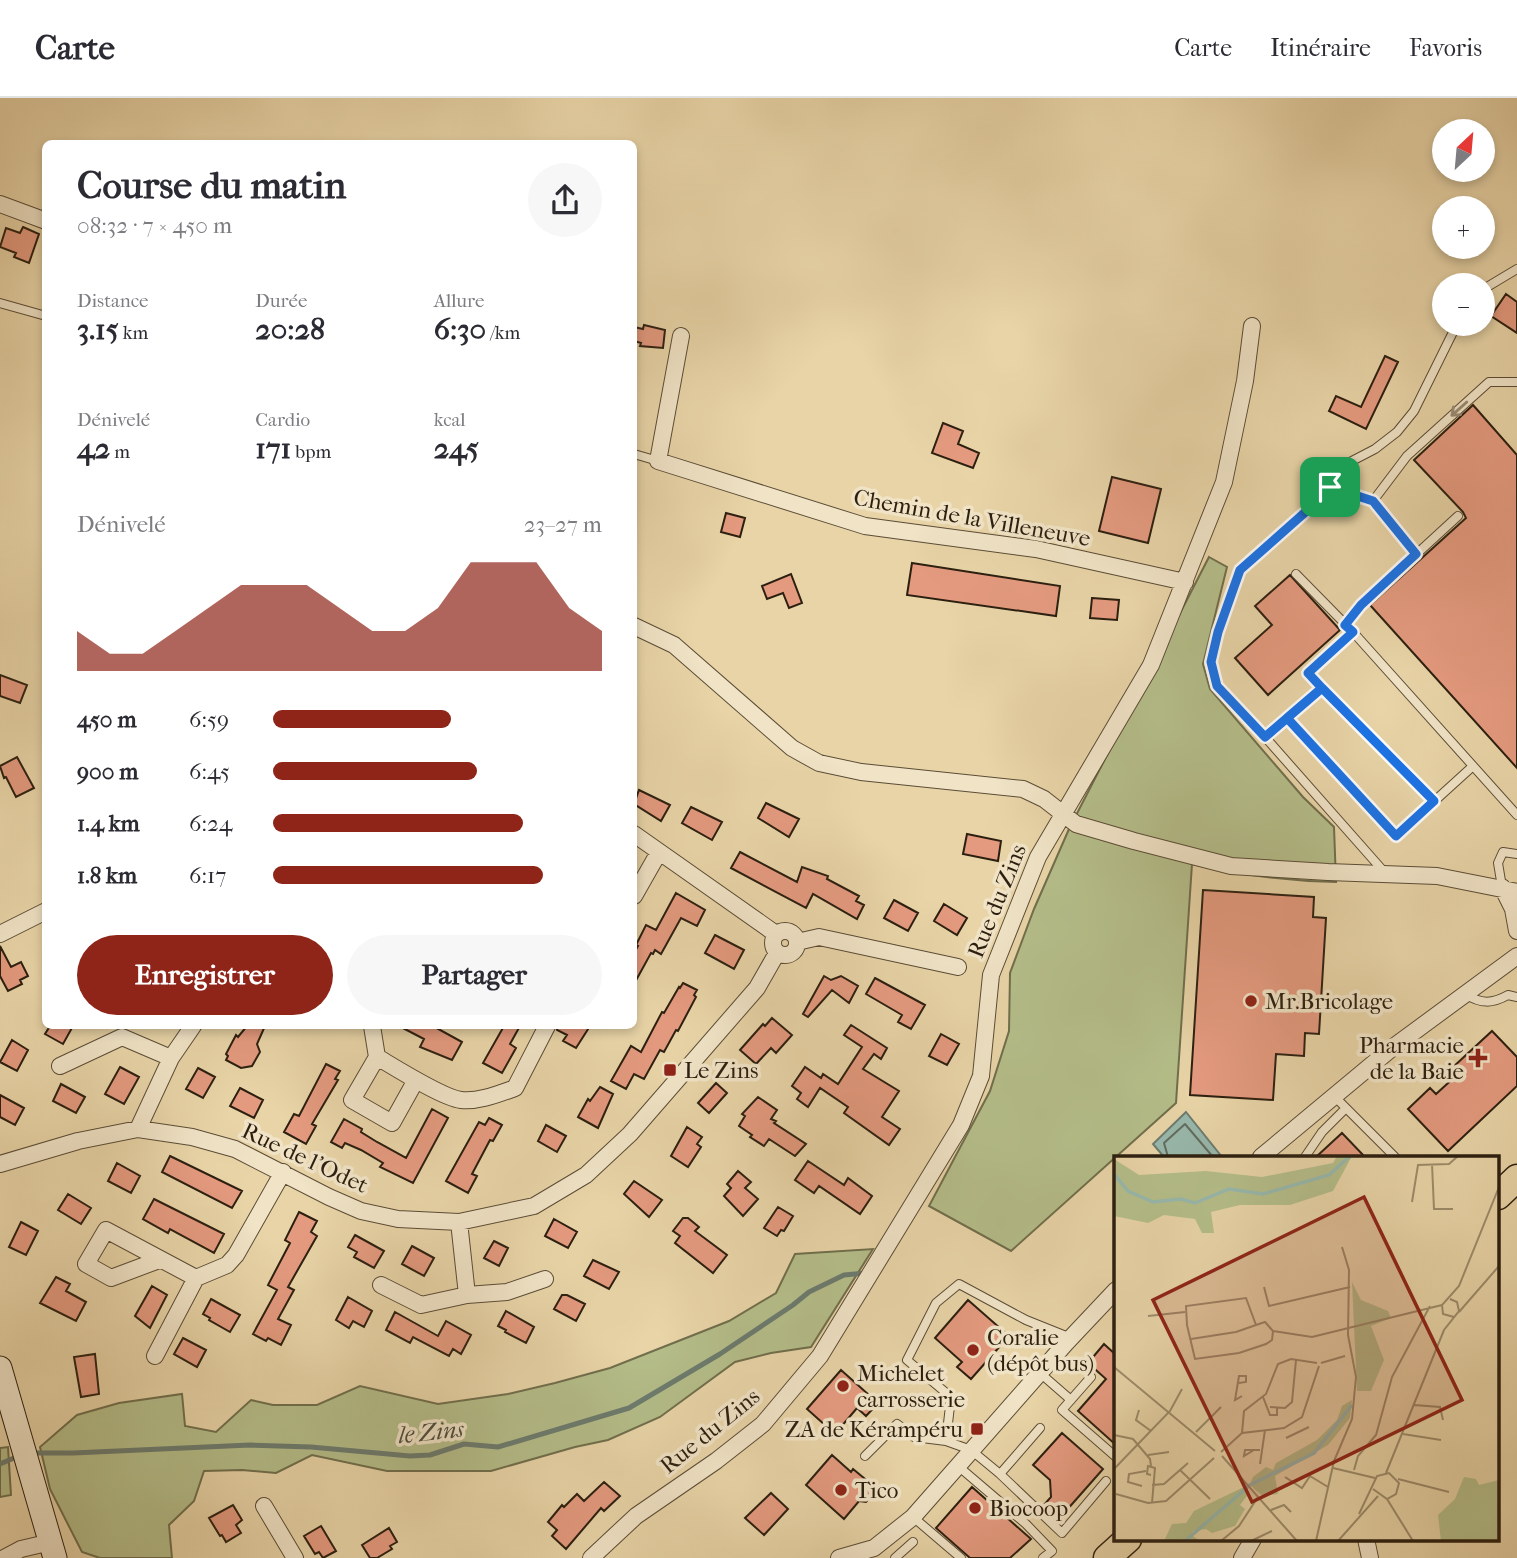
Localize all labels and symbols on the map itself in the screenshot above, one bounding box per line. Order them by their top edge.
north arrow [1432,119,1494,182]
one-way arrow [1450,401,1468,417]
pin [1300,457,1360,517]
street label: Chemin de la Villeneuve [851,484,1093,552]
street label: Rue du Zins [962,840,1032,962]
place label: Mr.Bricolage [1265,988,1393,1015]
marker: Mr.Bricolage [1243,993,1259,1009]
place label: Pharmacie de la Baie [1359,1032,1464,1085]
marker: Pharmacie de la Baie [1470,1050,1486,1066]
place label: Le Zins [684,1057,759,1084]
marker: Le Zins [662,1062,678,1078]
street label: Rue de l'Odet [238,1117,372,1199]
inset map [1114,1156,1500,1540]
place label: Coralie (dépôt bus) [987,1324,1094,1377]
marker: Coralie (dépôt bus) [965,1342,981,1358]
place label: Michelet carrosserie [857,1360,965,1413]
marker: Michelet carrosserie [835,1378,851,1394]
street label: Rue du Zins [655,1383,765,1479]
water label: le Zins [396,1415,466,1449]
place label: ZA de Kérampéru [785,1416,963,1443]
marker: ZA de Kérampéru [969,1421,985,1437]
place label: Tico [855,1477,899,1504]
marker: Tico [833,1482,849,1498]
place label: Biocoop [989,1495,1068,1522]
marker: Biocoop [967,1500,983,1516]

